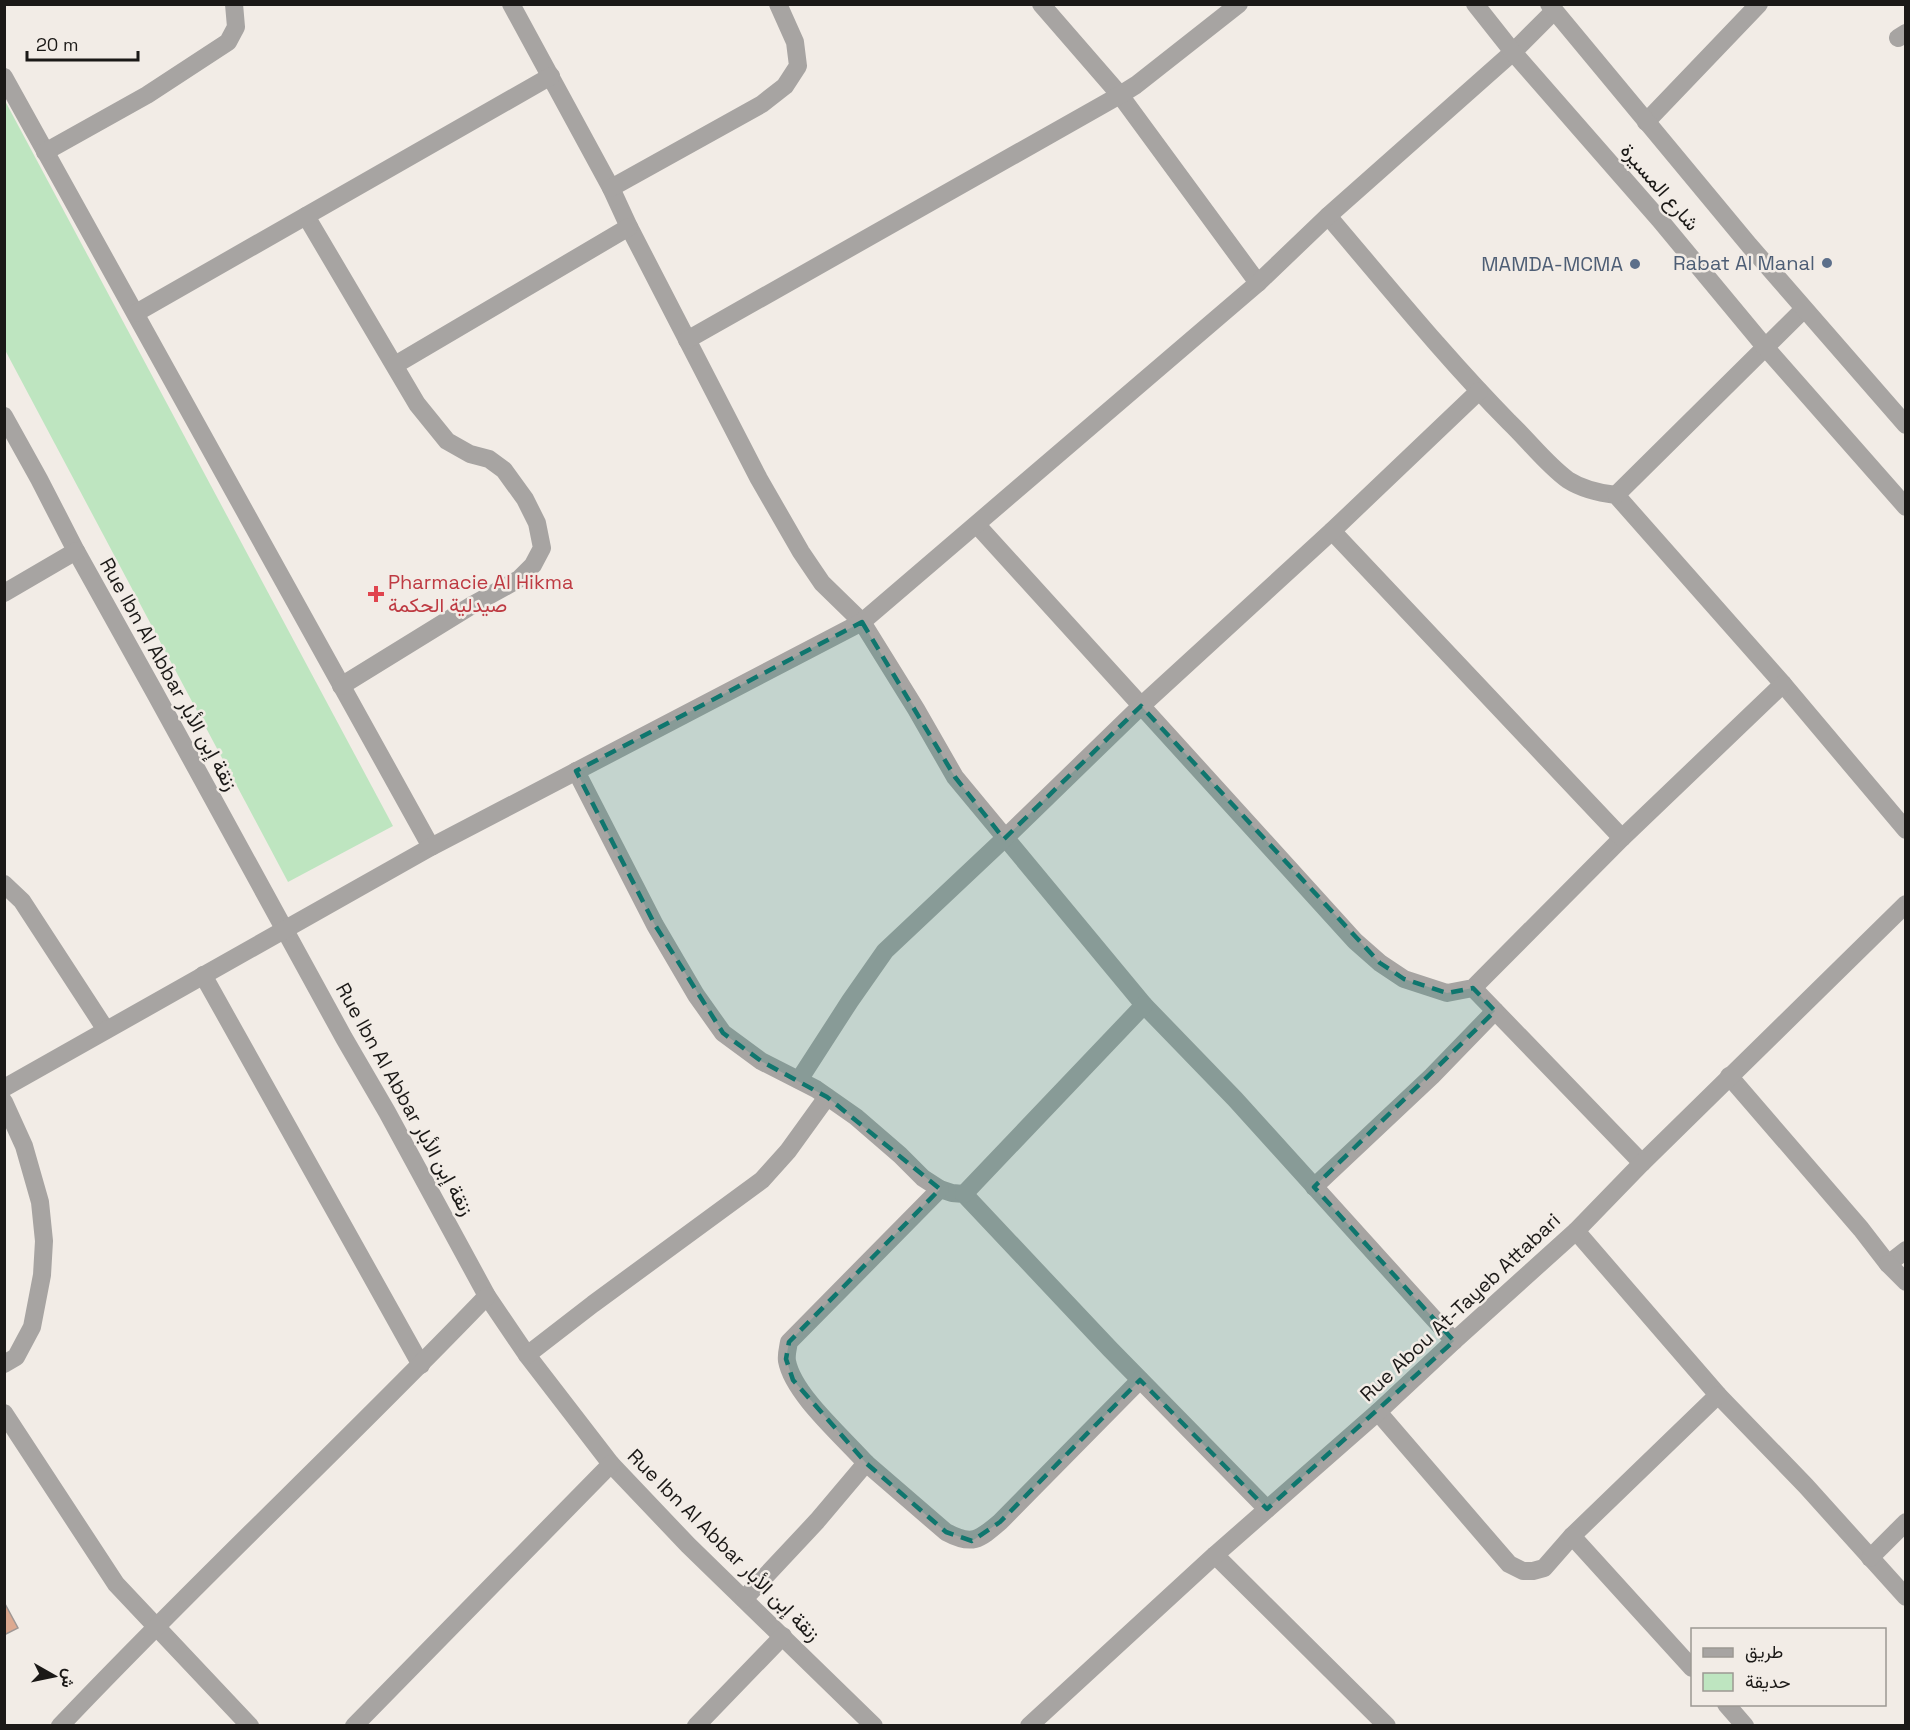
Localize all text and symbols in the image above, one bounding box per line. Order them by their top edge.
scale bar [27,24,138,62]
text: 20 m [36,33,79,56]
street label: شارع المسيرة [1614,138,1705,237]
place label: Rabat Al Manal [1673,250,1815,276]
place label: MAMDA-MCMA [1481,251,1623,277]
marker: Rabat Al Manal [1820,256,1834,270]
marker: MAMDA-MCMA [1628,257,1642,271]
street label: Rue Ibn Al Abbar زنقة إبن الأبار [94,553,244,795]
place label: Pharmacie Al Hikma صيدلية الحكمة [388,569,573,618]
marker: Pharmacie Al Hikma صيدلية الحكمة [369,587,383,601]
street label: Rue Ibn Al Abbar زنقة إبن الأبار [330,978,480,1220]
street label: Rue Abou At-Tayeb Attabari [1354,1207,1566,1407]
street label: Rue Ibn Al Abbar زنقة إبن الأبار [622,1443,826,1647]
legend [1691,1628,1886,1706]
text: طريق [1745,1640,1783,1663]
north arrow [24,1646,84,1706]
text: ش [56,1667,80,1689]
text: حديقة [1745,1670,1791,1693]

